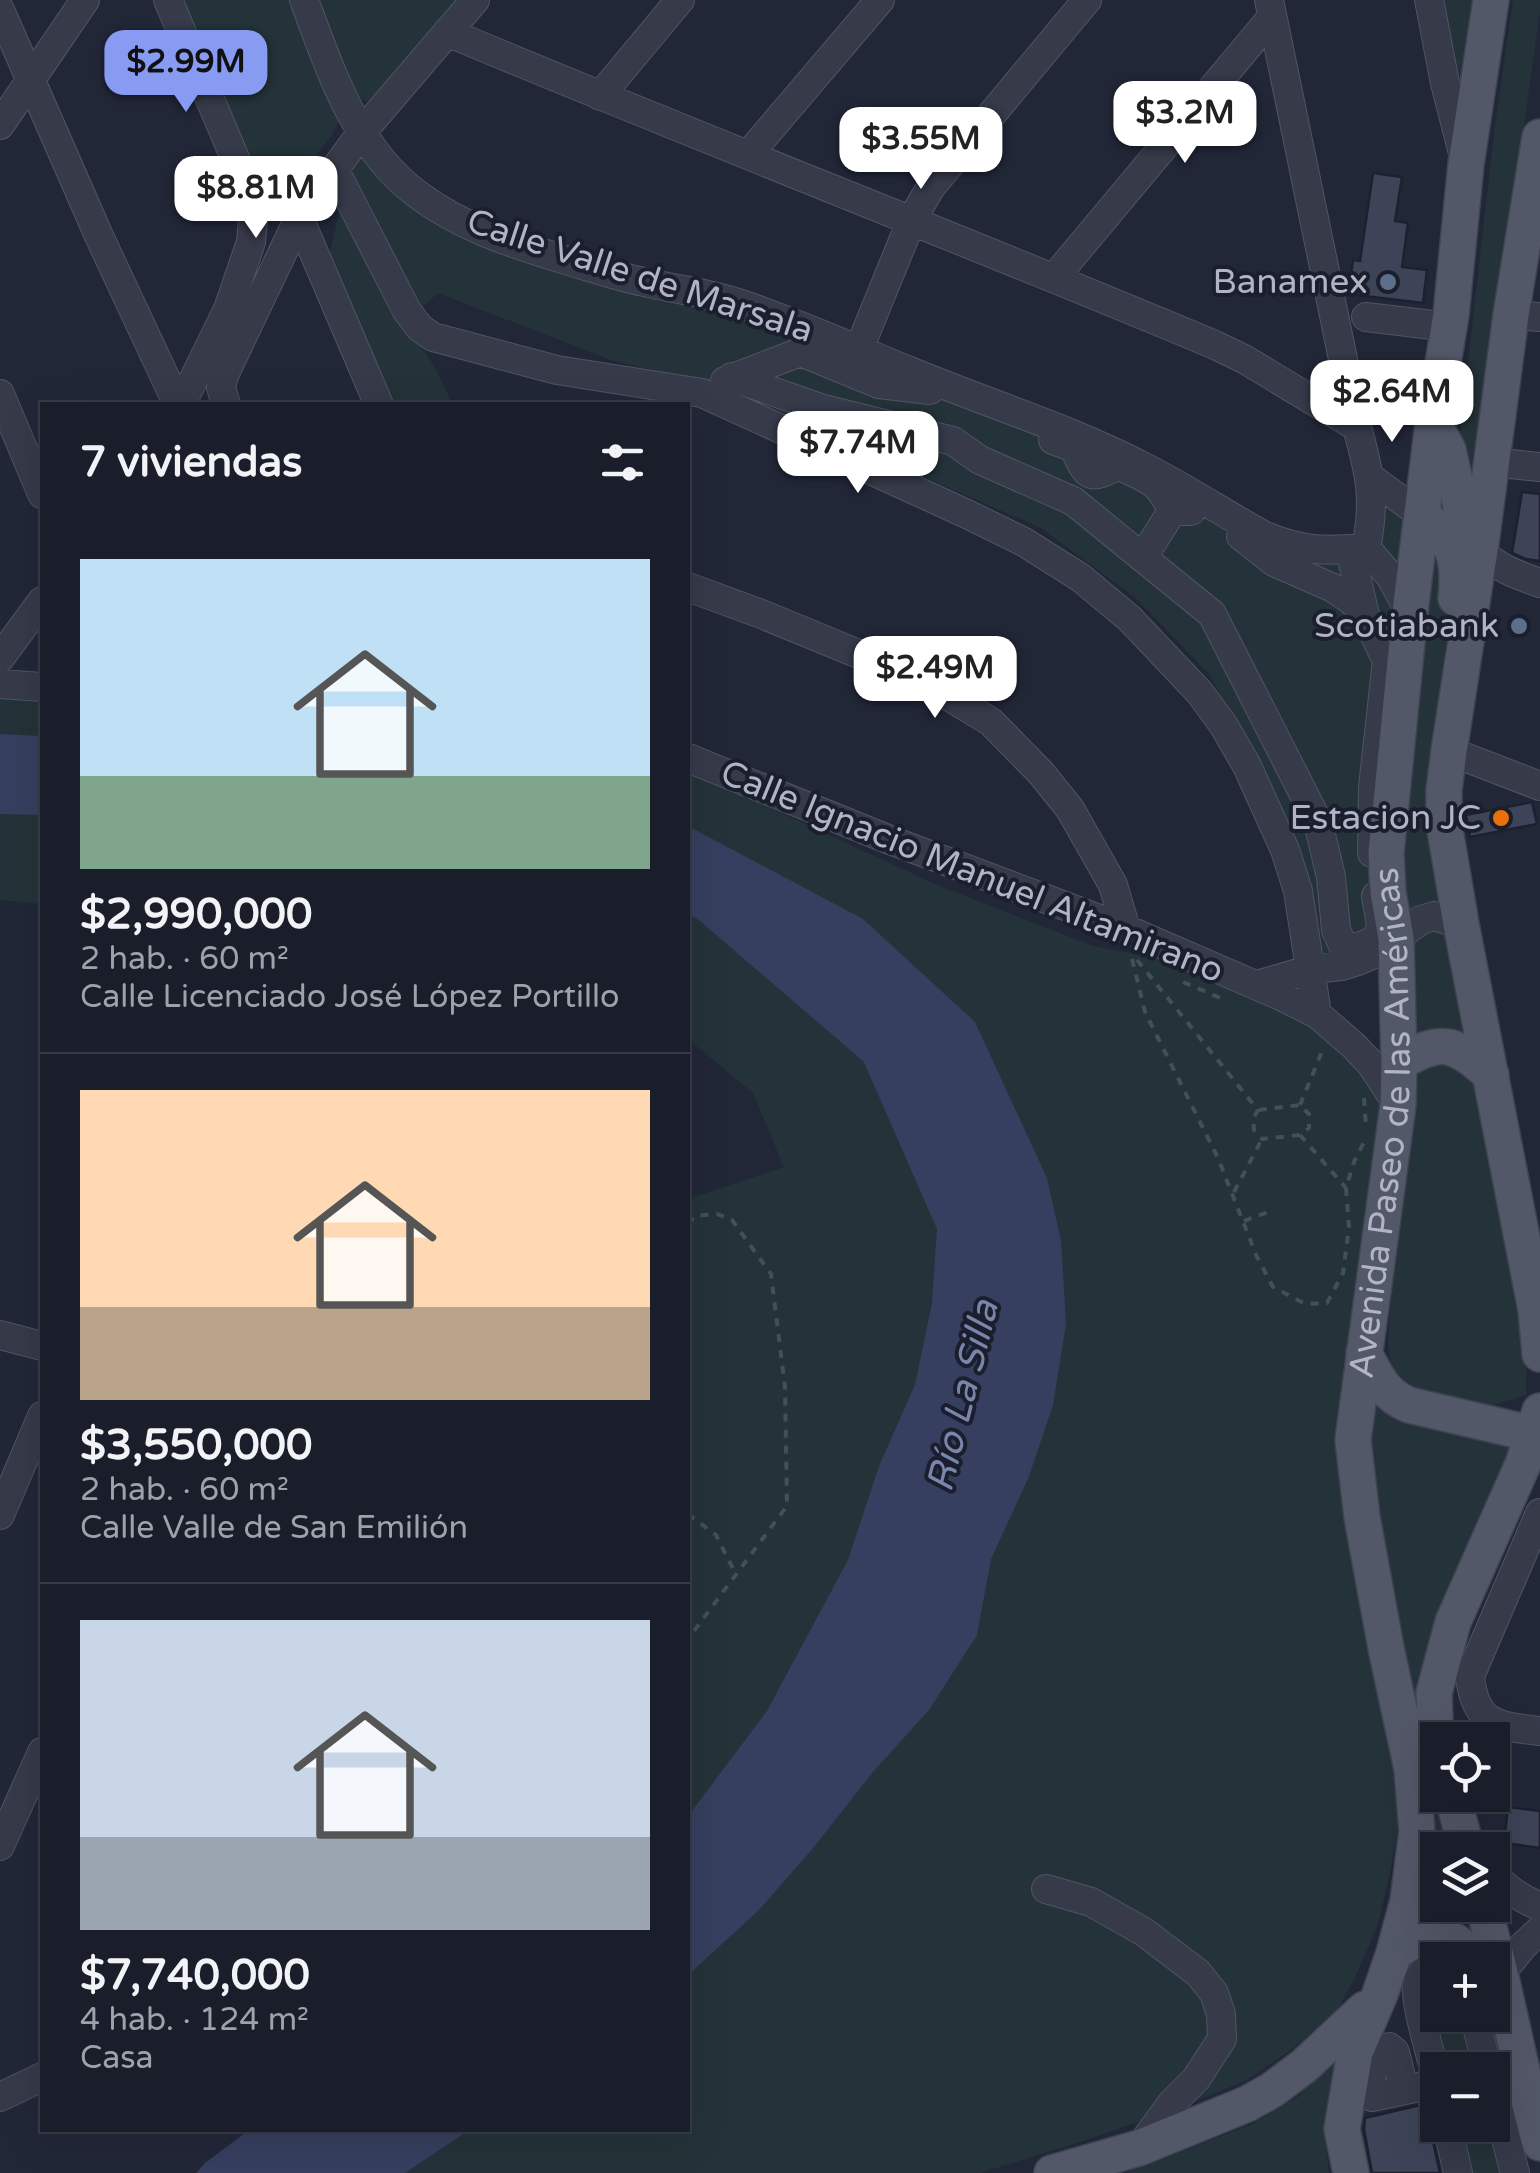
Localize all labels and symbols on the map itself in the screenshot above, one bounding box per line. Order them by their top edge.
pin: $2.99M [105,30,267,115]
pin: $3.2M [1115,81,1255,166]
pin: $3.55M [840,107,1002,192]
pin: $8.81M [175,156,337,241]
street label: Calle Valle de Marsala [462,200,818,352]
place label: Banamex [1212,261,1368,303]
marker: Banamex [1377,271,1399,293]
pin: $2.64M [1311,360,1473,445]
pin: $7.74M [777,411,939,496]
place label: Scotiabank [1314,605,1499,647]
marker: Scotiabank [1508,615,1530,637]
pin: $2.49M [854,636,1016,721]
street label: Calle Ignacio Manuel Altamirano [715,752,1229,992]
place label: Estacion JC [1289,797,1481,839]
marker: Estacion JC [1490,807,1512,829]
street label: Avenida Paseo de las Américas [1341,866,1420,1381]
water label: Río La Silla [917,1294,1009,1496]

